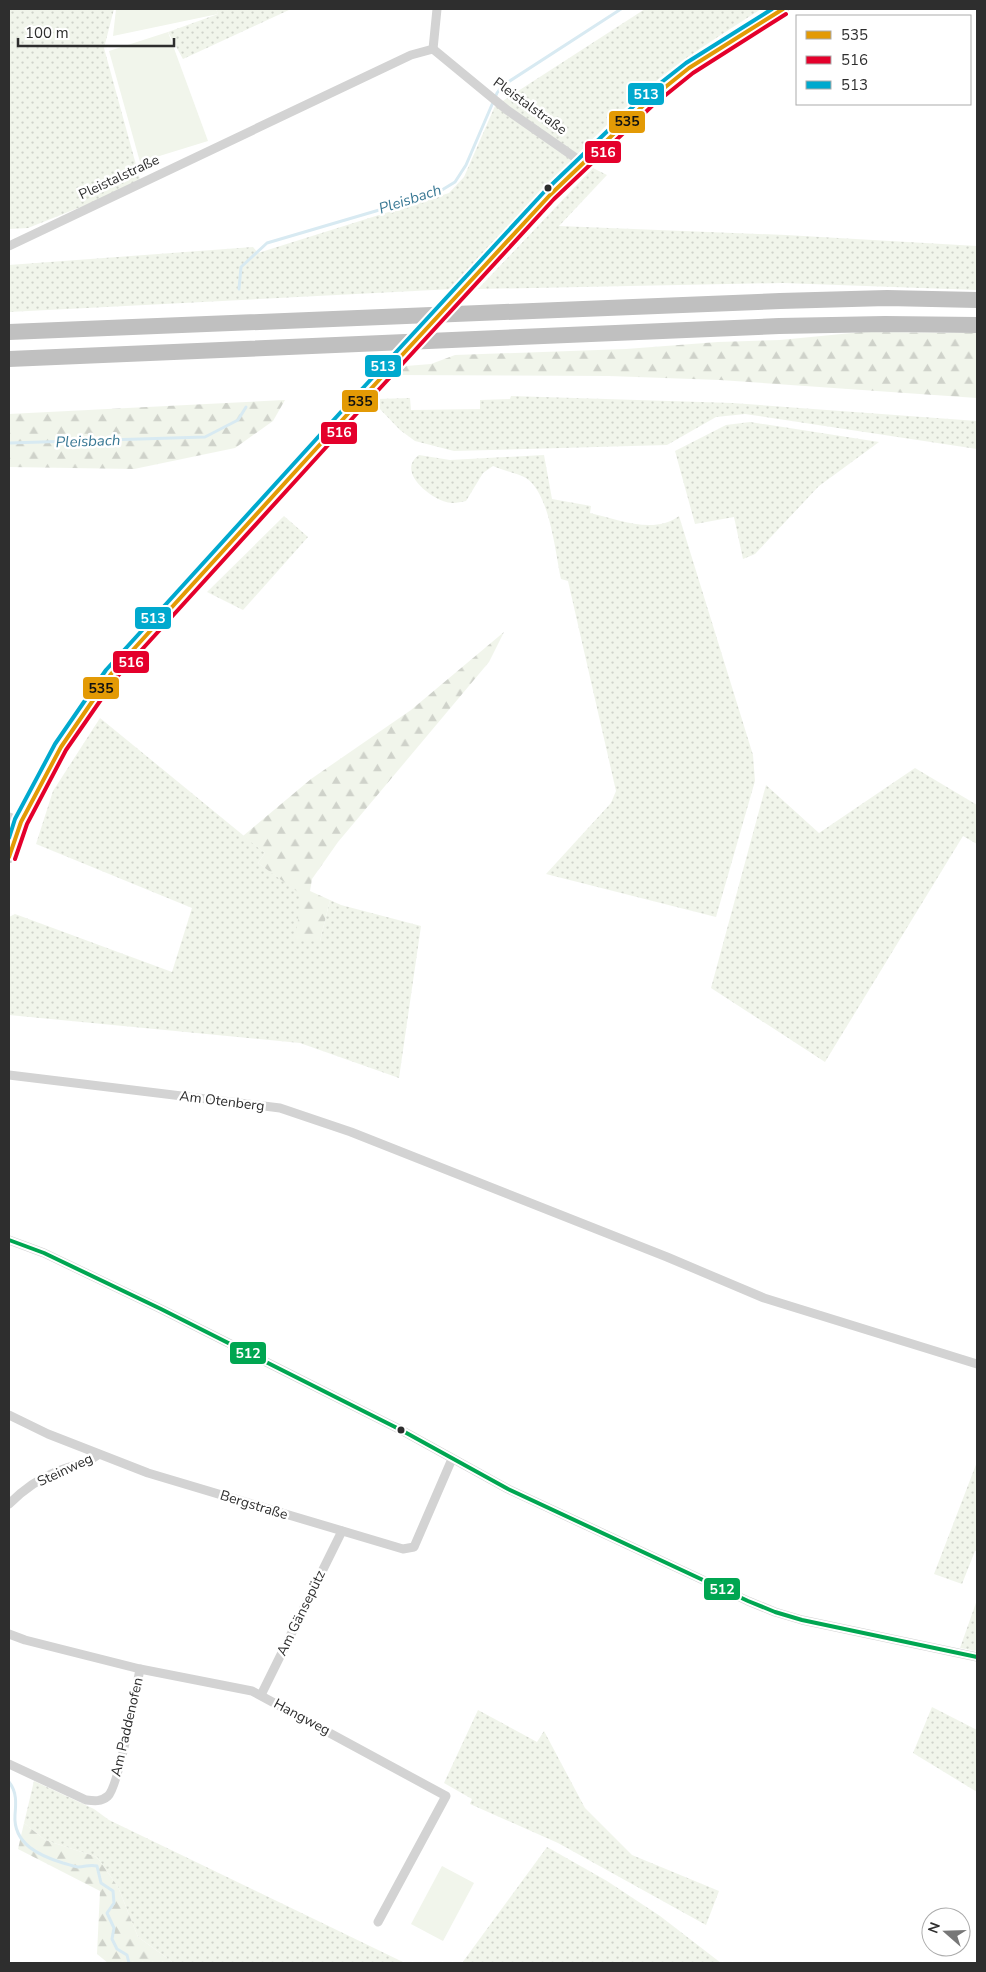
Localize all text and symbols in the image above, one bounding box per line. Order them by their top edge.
scale bar [18,15,174,47]
legend [796,15,971,105]
text: 100 m [25,23,69,43]
text: 535 [841,25,868,45]
text: 516 [841,50,868,70]
street label: Pleistalstraße [489,73,571,139]
text: 513 [841,75,868,95]
line badge: 513 [627,82,665,106]
text: 513 [633,85,659,104]
line badge: 535 [608,110,646,134]
text: 535 [614,112,640,131]
line badge: 516 [584,140,622,164]
text: 516 [590,143,616,162]
street label: Pleistalstraße [76,150,162,204]
water label: Pleisbach [376,179,444,219]
unlabelled marker [543,183,553,193]
line badge: 513 [364,354,402,378]
text: 513 [370,357,396,376]
line badge: 535 [341,389,379,413]
text: 535 [347,392,373,411]
line badge: 516 [320,421,358,445]
text: 516 [326,423,352,442]
water label: Pleisbach [55,430,121,452]
line badge: 513 [134,606,172,630]
text: 513 [140,609,166,628]
line badge: 516 [112,650,150,674]
text: 516 [118,653,144,672]
line badge: 535 [82,676,120,700]
text: 535 [88,679,114,698]
street label: Am Otenberg [178,1086,266,1116]
line badge: 512 [229,1341,267,1365]
text: 512 [235,1344,261,1363]
unlabelled marker [396,1425,406,1435]
street label: Steinweg [34,1449,96,1491]
street label: Bergstraße [218,1486,290,1524]
street label: Am Gänsepütz [272,1567,330,1659]
line badge: 512 [703,1577,741,1601]
text: 512 [709,1580,735,1599]
street label: Am Paddenofen [106,1676,148,1778]
street label: Hangweg [270,1694,334,1740]
north arrow [921,1907,971,1957]
text: N [924,1920,945,1936]

